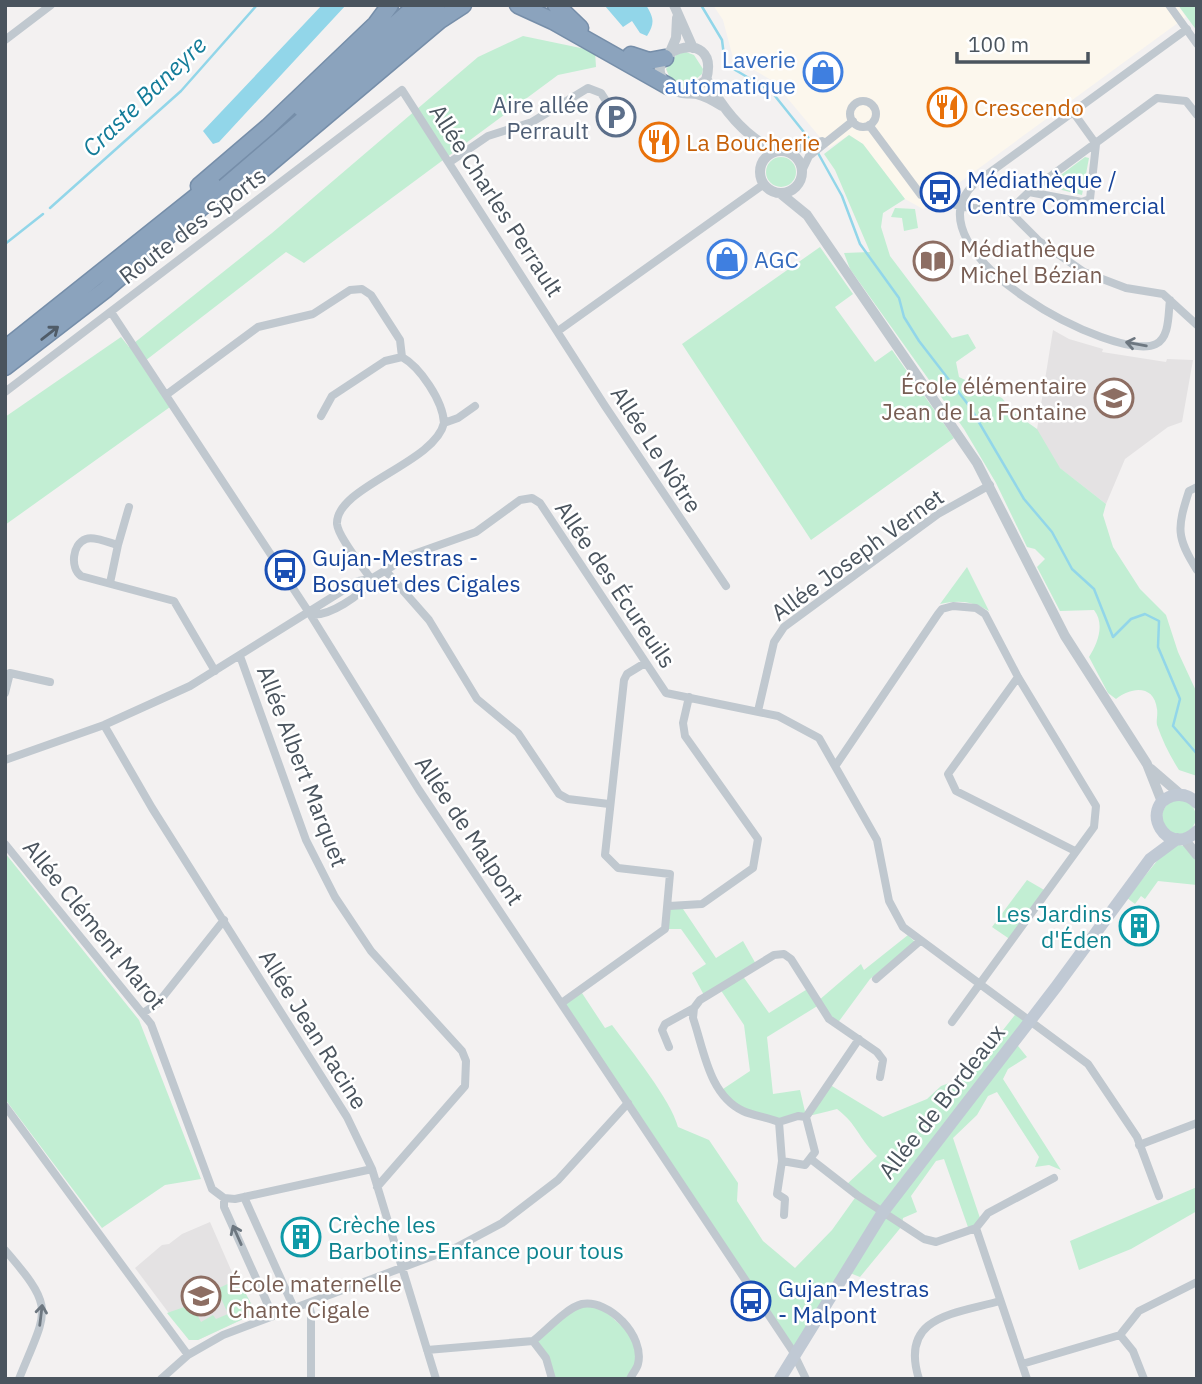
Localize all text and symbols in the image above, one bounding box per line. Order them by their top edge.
scale bar [957,21,1088,65]
water label: Craste Baneyre [75,29,213,163]
text: 100 m [968,30,1029,58]
place label: Laverie automatique [665,44,796,100]
shop icon: Laverie automatique [802,51,844,93]
restaurant icon: Crescendo [926,86,968,128]
place label: Aire allée Perrault [492,89,589,145]
place label: Crescendo [974,92,1084,122]
parking icon: Aire allée Perrault [595,96,637,138]
street label: Allée Charles Perrault [423,98,571,302]
restaurant icon: La Boucherie [638,121,680,163]
place label: La Boucherie [686,127,820,157]
street label: Route des Sports [113,160,271,290]
place label: Médiathèque / Centre Commercial [967,164,1166,220]
bus stop icon: Médiathèque / Centre Commercial [919,171,961,213]
place label: Médiathèque Michel Bézian [960,233,1103,289]
shop icon: AGC [706,238,748,280]
library icon: Médiathèque Michel Bézian [912,240,954,282]
place label: AGC [754,244,799,274]
one-way arrow [40,325,59,340]
one-way arrow [1125,337,1148,350]
place label: École élémentaire Jean de La Fontaine [881,370,1087,426]
school or university icon: École élémentaire Jean de La Fontaine [1093,377,1135,419]
street label: Allée Le Nôtre [605,380,709,518]
street label: Allée Joseph Vernet [765,481,949,627]
street label: Allée des Écureuils [549,495,683,673]
place label: Gujan-Mestras - Bosquet des Cigales [312,542,521,598]
bus stop icon: Gujan-Mestras - Bosquet des Cigales [264,549,306,591]
street label: Allée Albert Marquet [251,661,355,871]
street label: Allée de Malpont [409,750,531,910]
street label: Allée Clément Marot [17,833,173,1015]
place label: Les Jardins d'Éden [996,898,1112,954]
building icon: Les Jardins d'Éden [1118,905,1160,947]
street label: Allée Jean Racine [253,944,375,1114]
street label: Allée de Bordeaux [871,1017,1011,1184]
place label: Crèche les Barbotins-Enfance pour tous [328,1209,624,1265]
building icon: Crèche les Barbotins-Enfance pour tous [280,1216,322,1258]
one-way arrow [230,1225,243,1246]
place label: École maternelle Chante Cigale [228,1268,402,1324]
place label: Gujan-Mestras - Malpont [778,1273,930,1329]
school or university icon: École maternelle Chante Cigale [180,1275,222,1317]
bus stop icon: Gujan-Mestras - Malpont [730,1280,772,1322]
one-way arrow [35,1304,48,1327]

